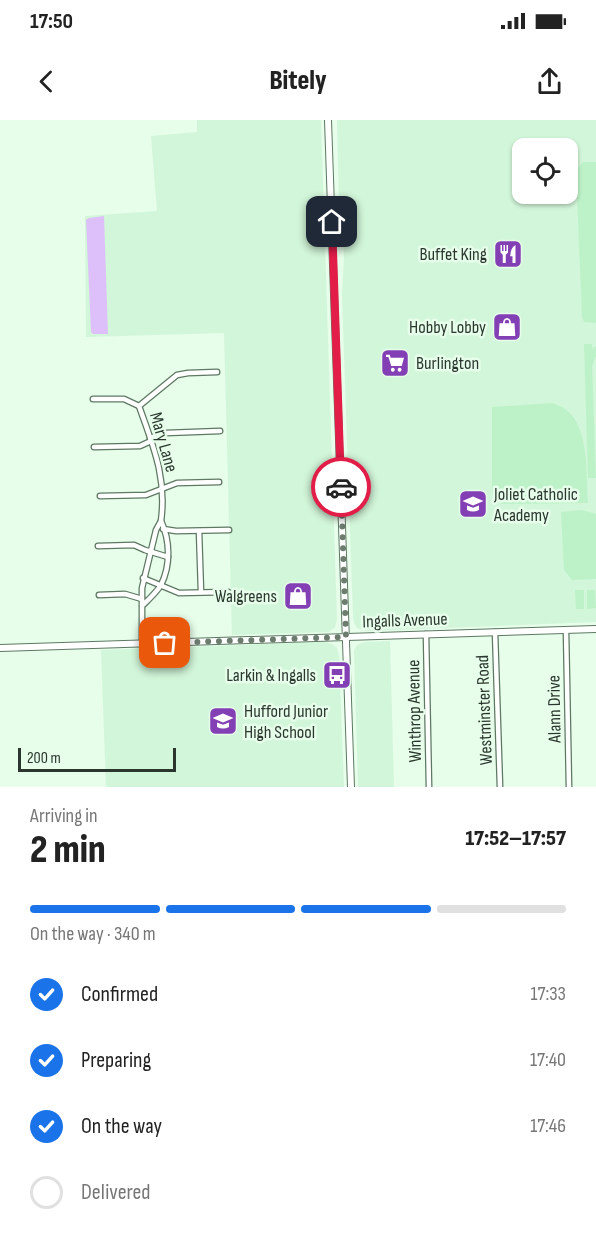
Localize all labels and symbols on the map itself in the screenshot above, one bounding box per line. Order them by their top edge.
pin [306,196,357,247]
restaurant icon: Buffet King [492,238,524,270]
place label: Buffet King [420,244,487,265]
shop icon: Hobby Lobby [491,311,523,343]
place label: Hobby Lobby [409,317,486,338]
supermarket icon: Burlington [379,347,411,379]
place label: Burlington [416,353,479,374]
street label: Mary Lane [145,410,182,474]
courier [311,457,371,517]
place label: Joliet Catholic Academy [493,484,578,526]
school or university icon: Joliet Catholic Academy [457,488,489,520]
shop icon: Walgreens [282,580,314,612]
place label: Walgreens [215,586,277,607]
street label: Ingalls Avenue [362,609,448,632]
pin [139,617,190,668]
street label: Westminster Road [472,655,497,765]
bus stop icon: Larkin & Ingalls [321,659,353,691]
street label: Winthrop Avenue [403,659,426,763]
place label: Larkin & Ingalls [226,665,316,686]
street label: Alann Drive [543,675,566,744]
place label: Hufford Junior High School [244,701,328,743]
school or university icon: Hufford Junior High School [207,705,239,737]
scale bar [18,745,176,772]

